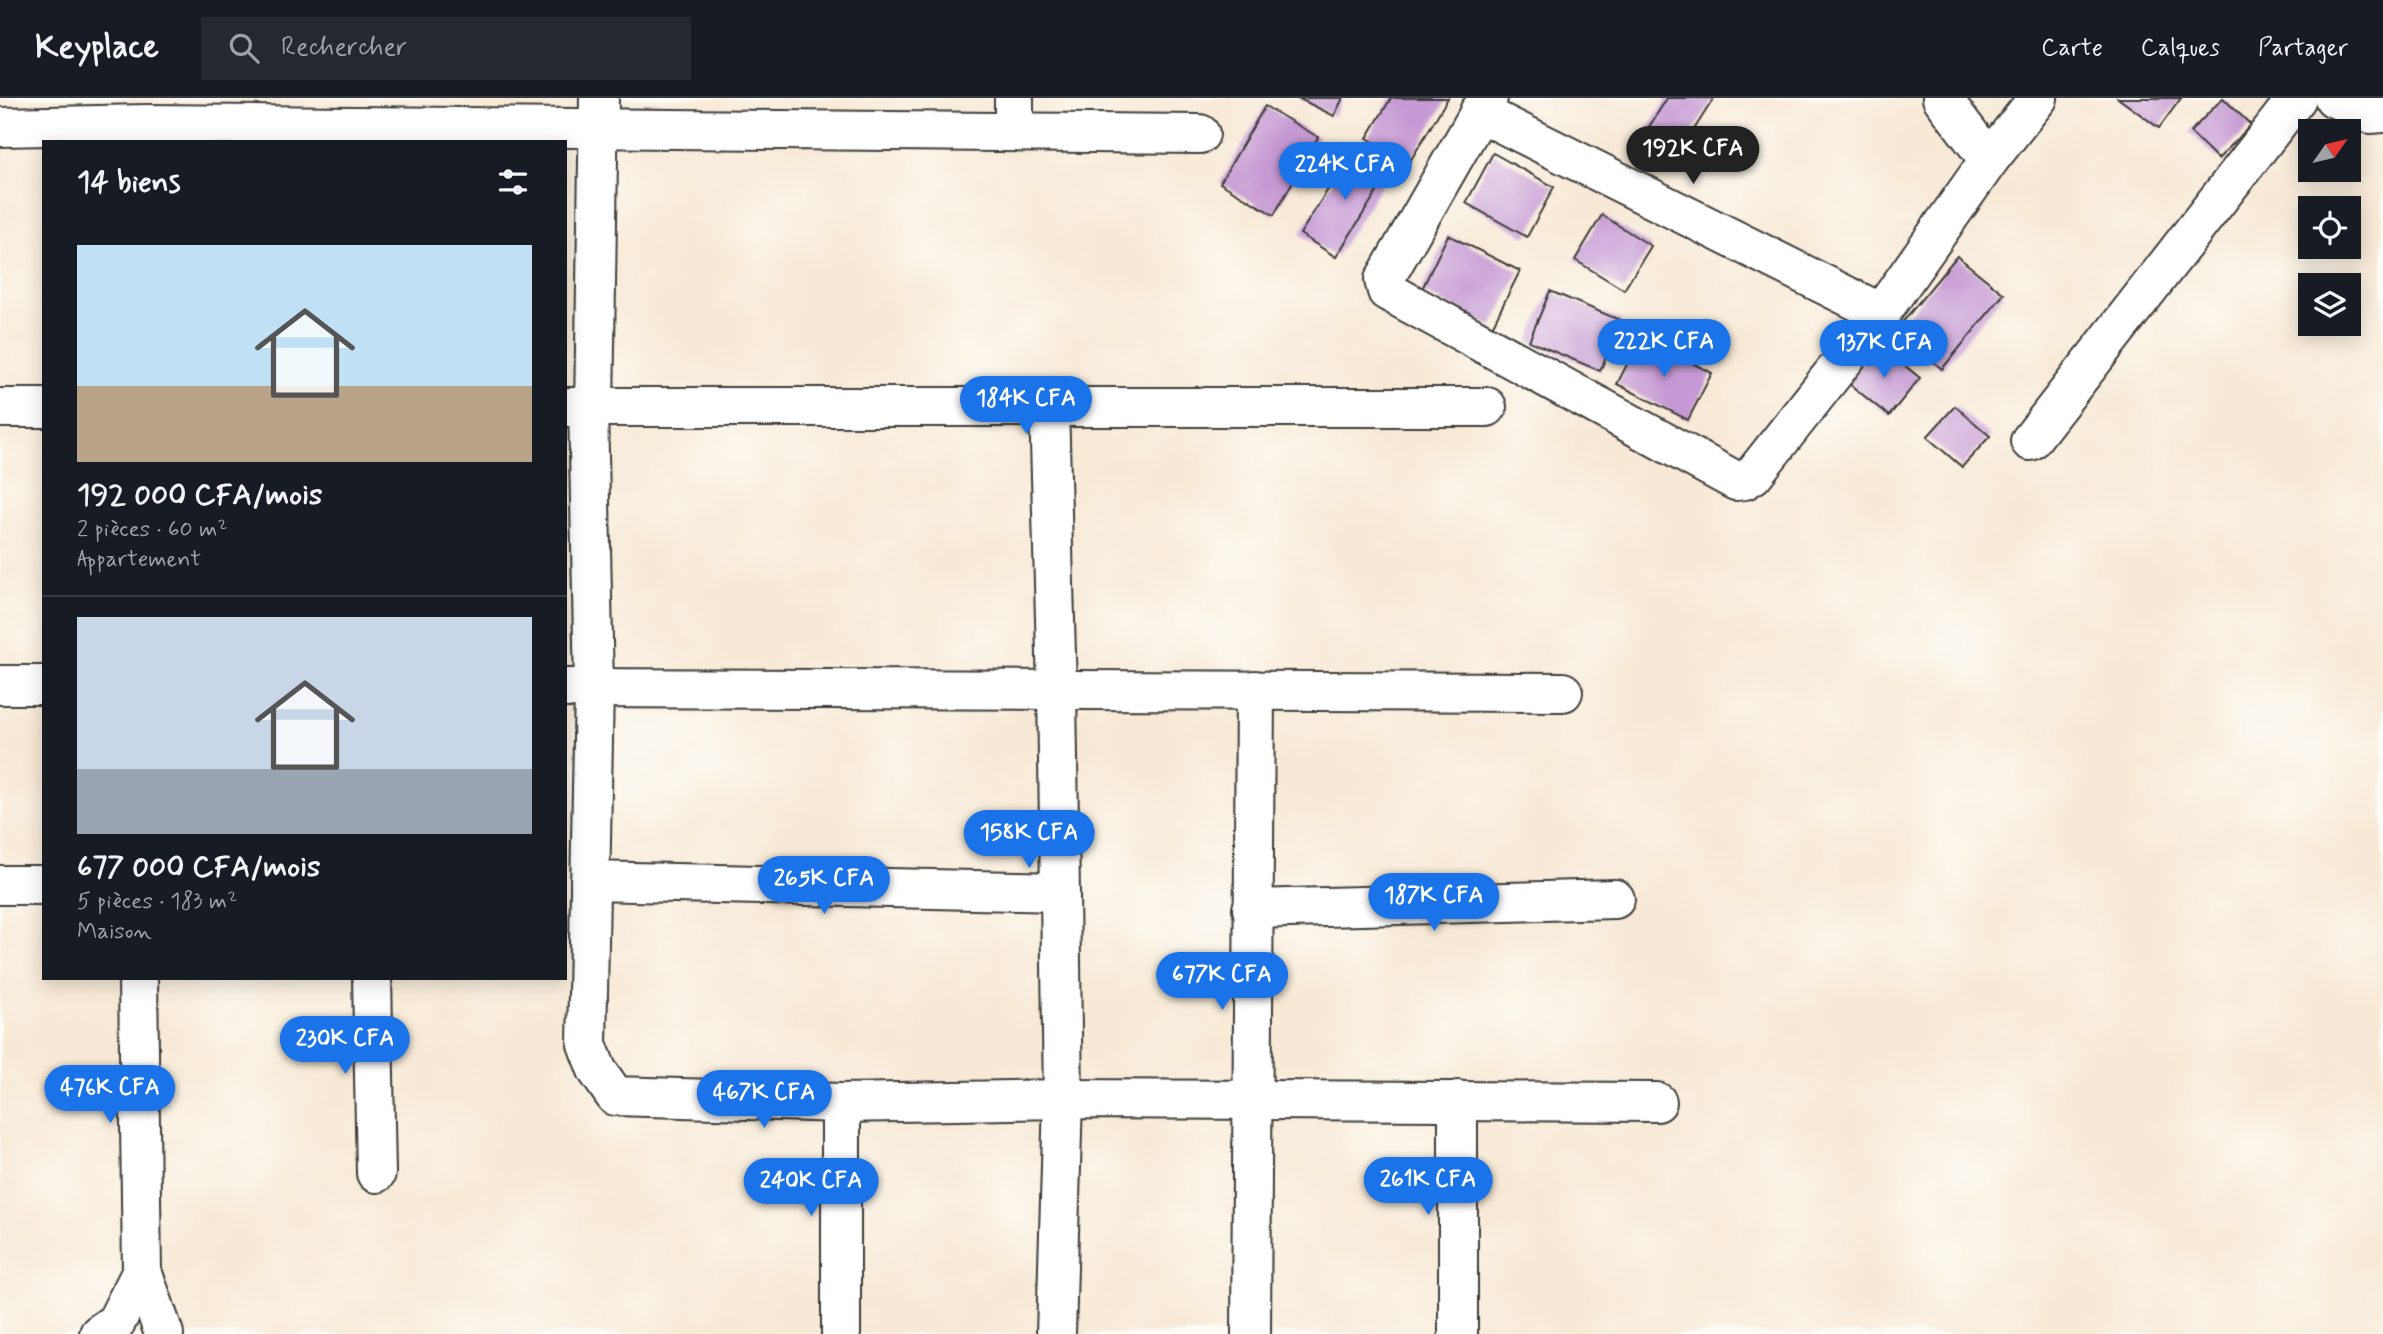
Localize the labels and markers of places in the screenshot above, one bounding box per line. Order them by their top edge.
pin: 192K CFA [1621,126,1765,186]
pin: 224K CFA [1273,142,1417,202]
pin: 222K CFA [1592,320,1736,379]
pin: 137K CFA [1812,320,1956,380]
pin: 184K CFA [954,376,1098,436]
pin: 158K CFA [957,810,1101,870]
pin: 265K CFA [752,856,896,916]
pin: 187K CFA [1362,874,1506,933]
pin: 677K CFA [1150,953,1294,1012]
pin: 230K CFA [273,1016,417,1076]
pin: 476K CFA [38,1066,182,1125]
pin: 467K CFA [692,1070,836,1130]
pin: 240K CFA [739,1158,883,1218]
pin: 261K CFA [1356,1158,1500,1217]

